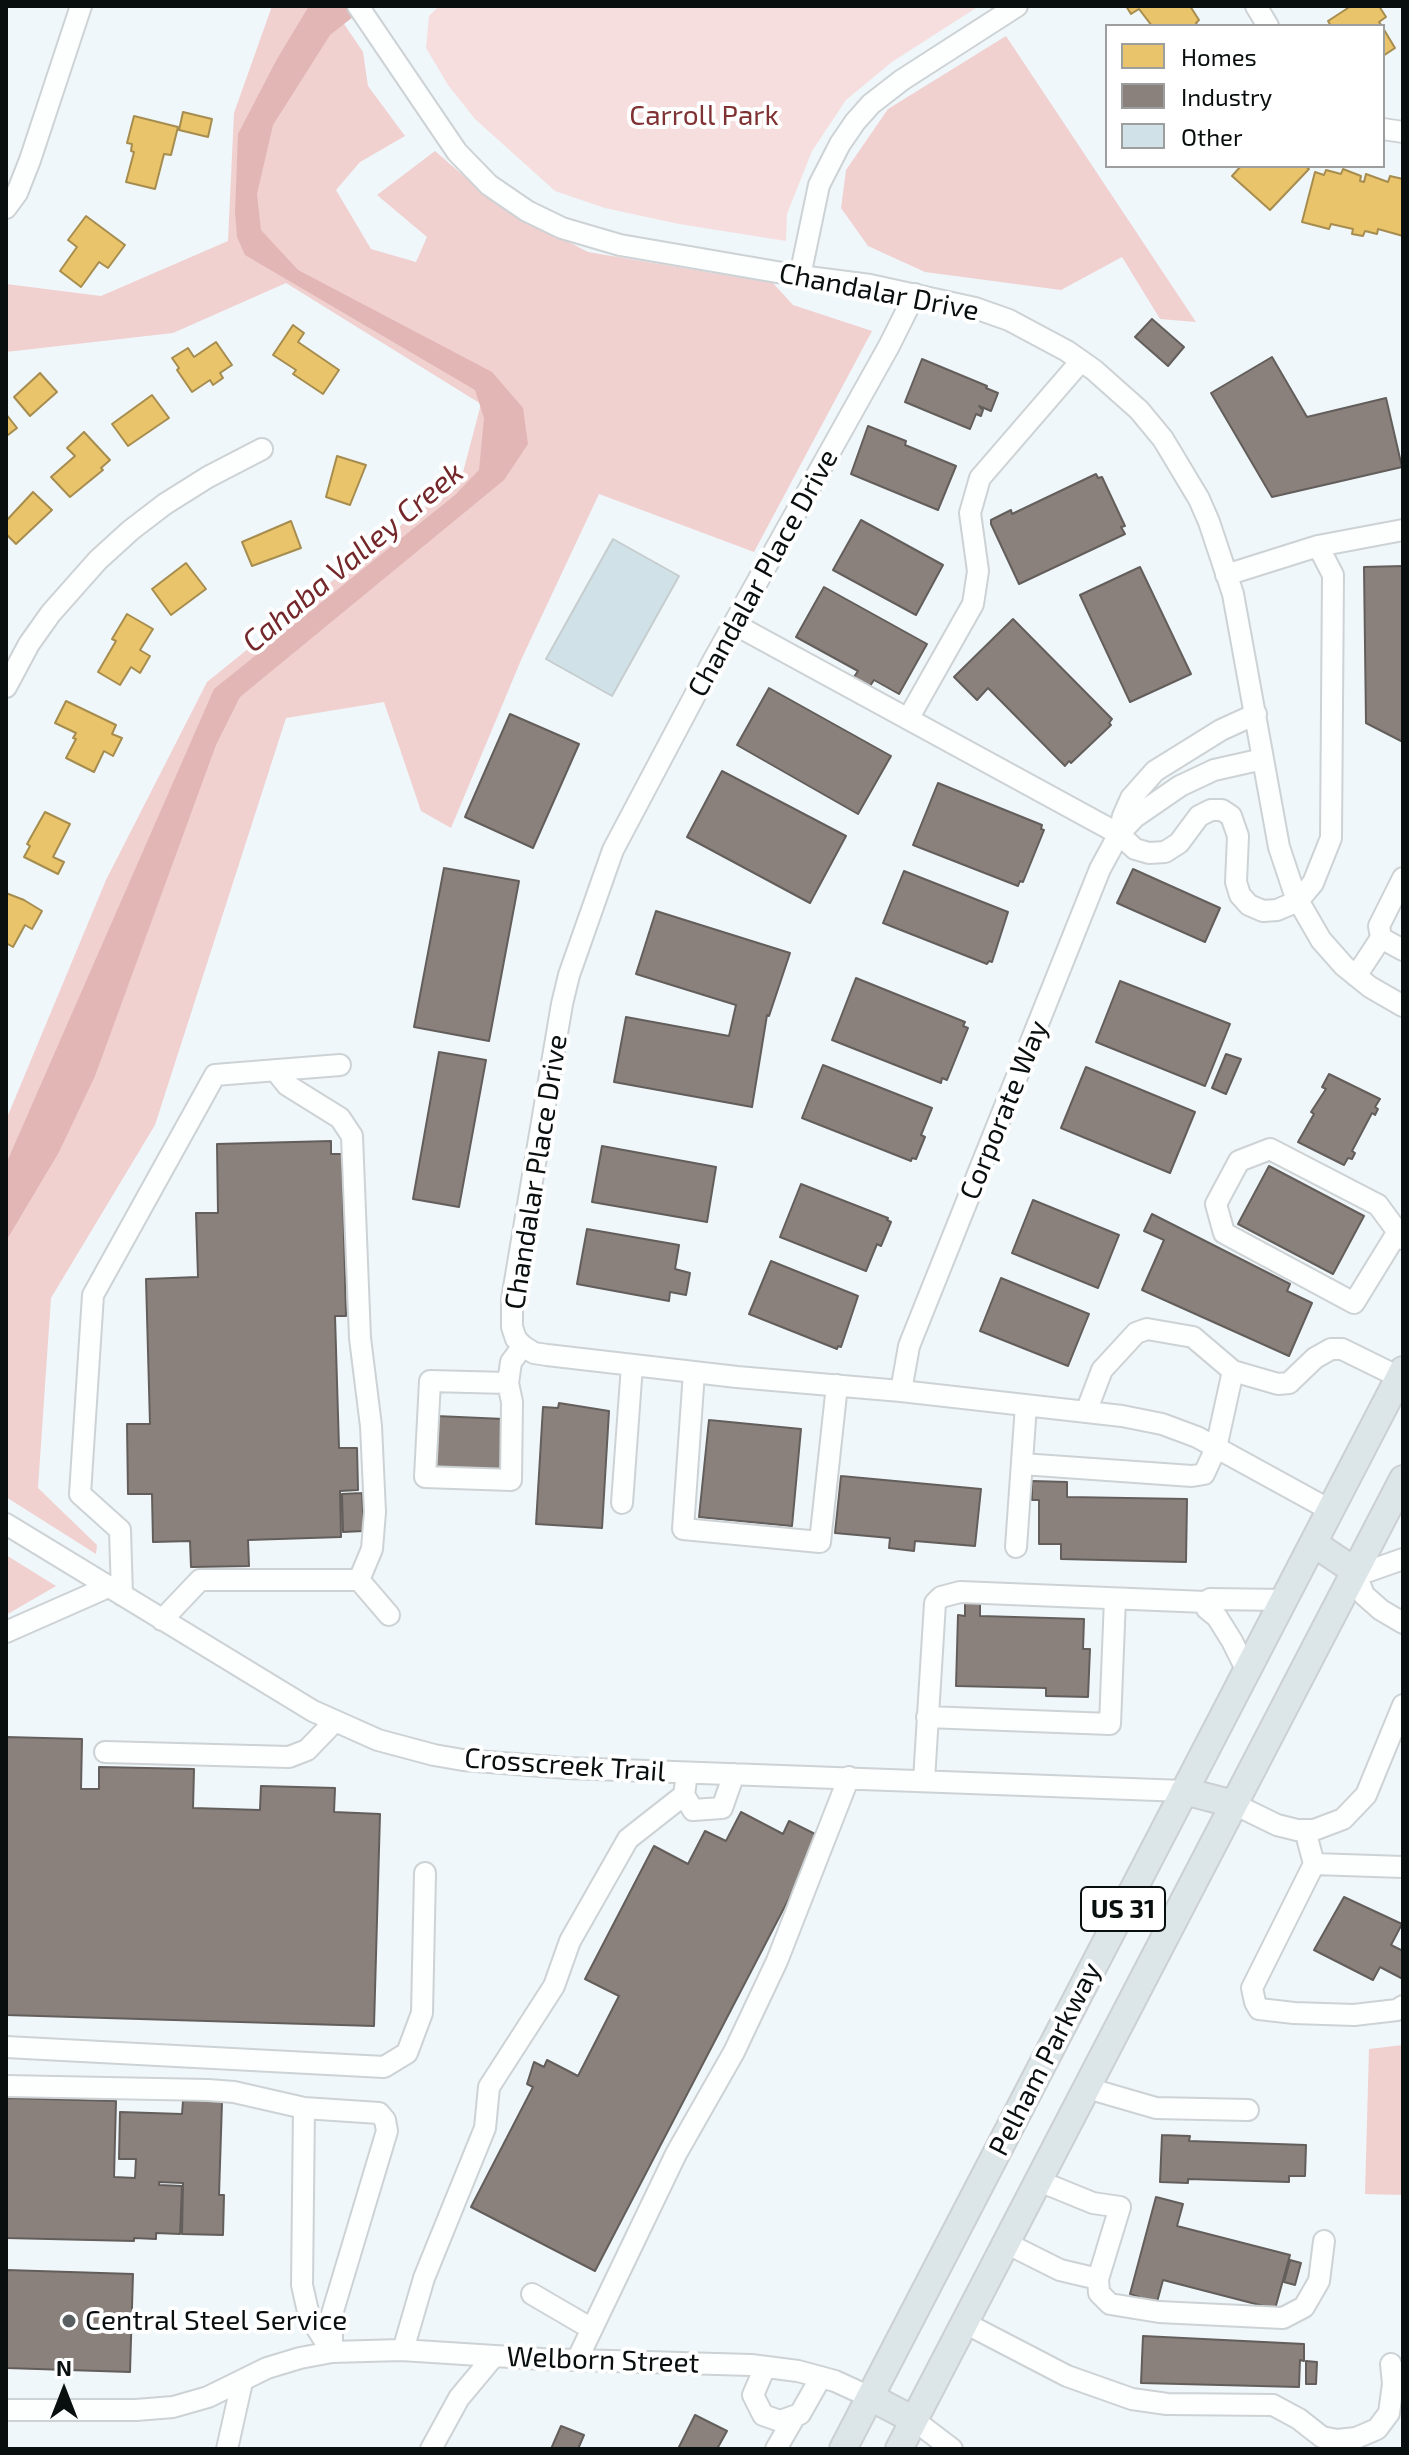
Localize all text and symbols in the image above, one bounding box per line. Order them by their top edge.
legend [1105,24,1385,168]
text: Homes [1181,42,1257,71]
text: Industry [1181,82,1272,111]
park label: Carroll Park [629,99,779,133]
text: Other [1181,122,1243,151]
street label: Chandalar Drive [776,256,982,328]
street label: Chandalar Place Drive [681,443,845,703]
water label: Cahaba Valley Creek [235,454,471,660]
street label: Corporate Way [953,1016,1055,1204]
street label: Chandalar Place Drive [498,1032,574,1312]
street label: Crosscreek Trail [463,1741,667,1789]
road number: US 31 [1081,1887,1165,1931]
street label: Pelham Parkway [982,1957,1108,2161]
place label: Central Steel Service [85,2304,347,2338]
marker: Central Steel Service [60,2312,78,2330]
street label: Welborn Street [506,2340,700,2380]
north arrow [24,2351,104,2431]
text: N [56,2354,72,2380]

